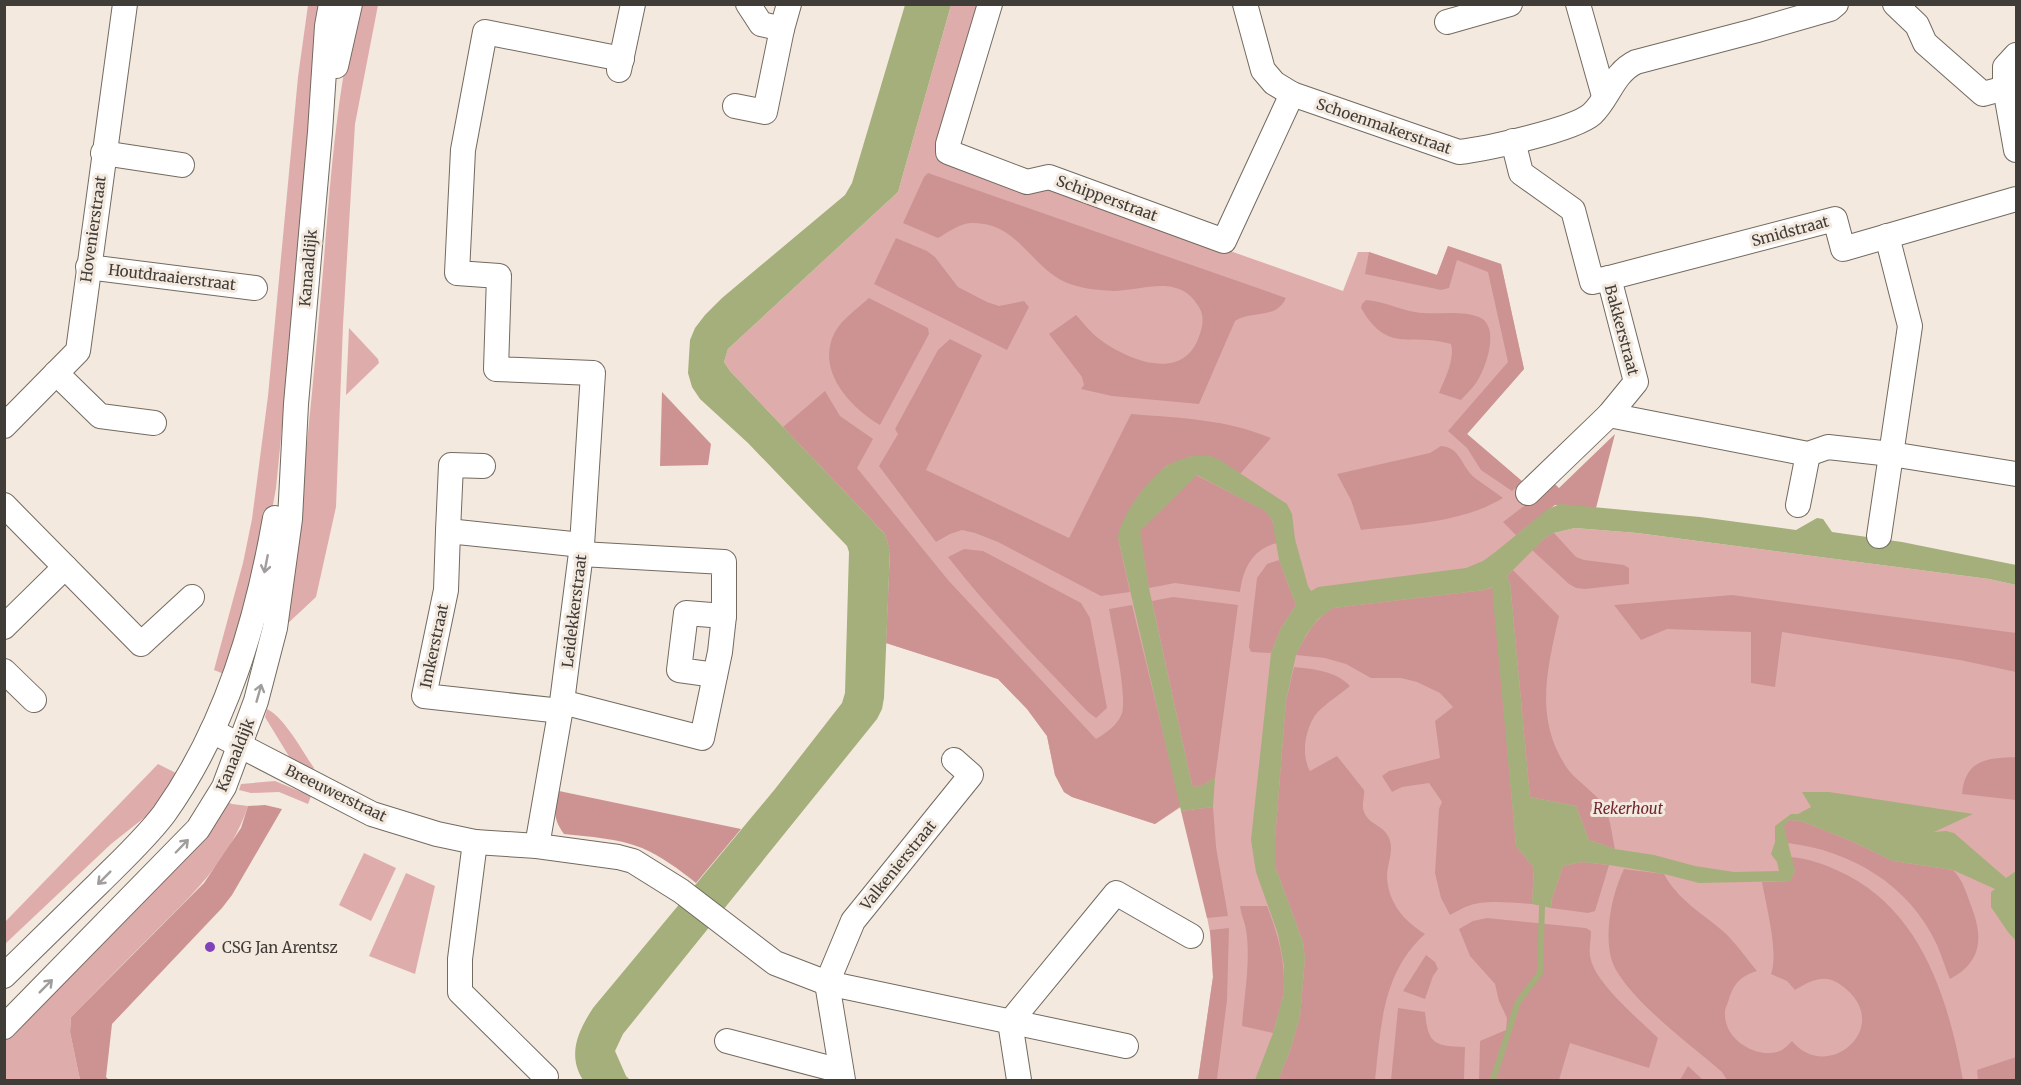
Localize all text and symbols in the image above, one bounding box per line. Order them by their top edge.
street label: Schoenmakerstraat [1314,94,1454,158]
street label: Schipperstraat [1054,171,1160,225]
street label: Hovenierstraat [76,174,110,284]
street label: Smidstraat [1749,212,1831,250]
street label: Kanaaldijk [295,228,321,307]
street label: Houtdraaierstraat [107,260,237,294]
street label: Bakkerstraat [1601,282,1643,378]
street label: Leidekkerstraat [558,553,590,669]
one-way arrow [260,554,271,574]
street label: Imkerstraat [416,602,452,690]
one-way arrow [253,684,265,703]
street label: Kanaaldijk [212,715,258,794]
street label: Breeuwerstraat [282,760,390,826]
park label: Rekerhout [1593,799,1664,818]
street label: Valkenierstraat [855,816,940,914]
one-way arrow [175,839,189,854]
one-way arrow [96,871,111,886]
place label: CSG Jan Arentsz [222,938,338,957]
marker: CSG Jan Arentsz [203,940,217,954]
one-way arrow [38,978,53,993]

